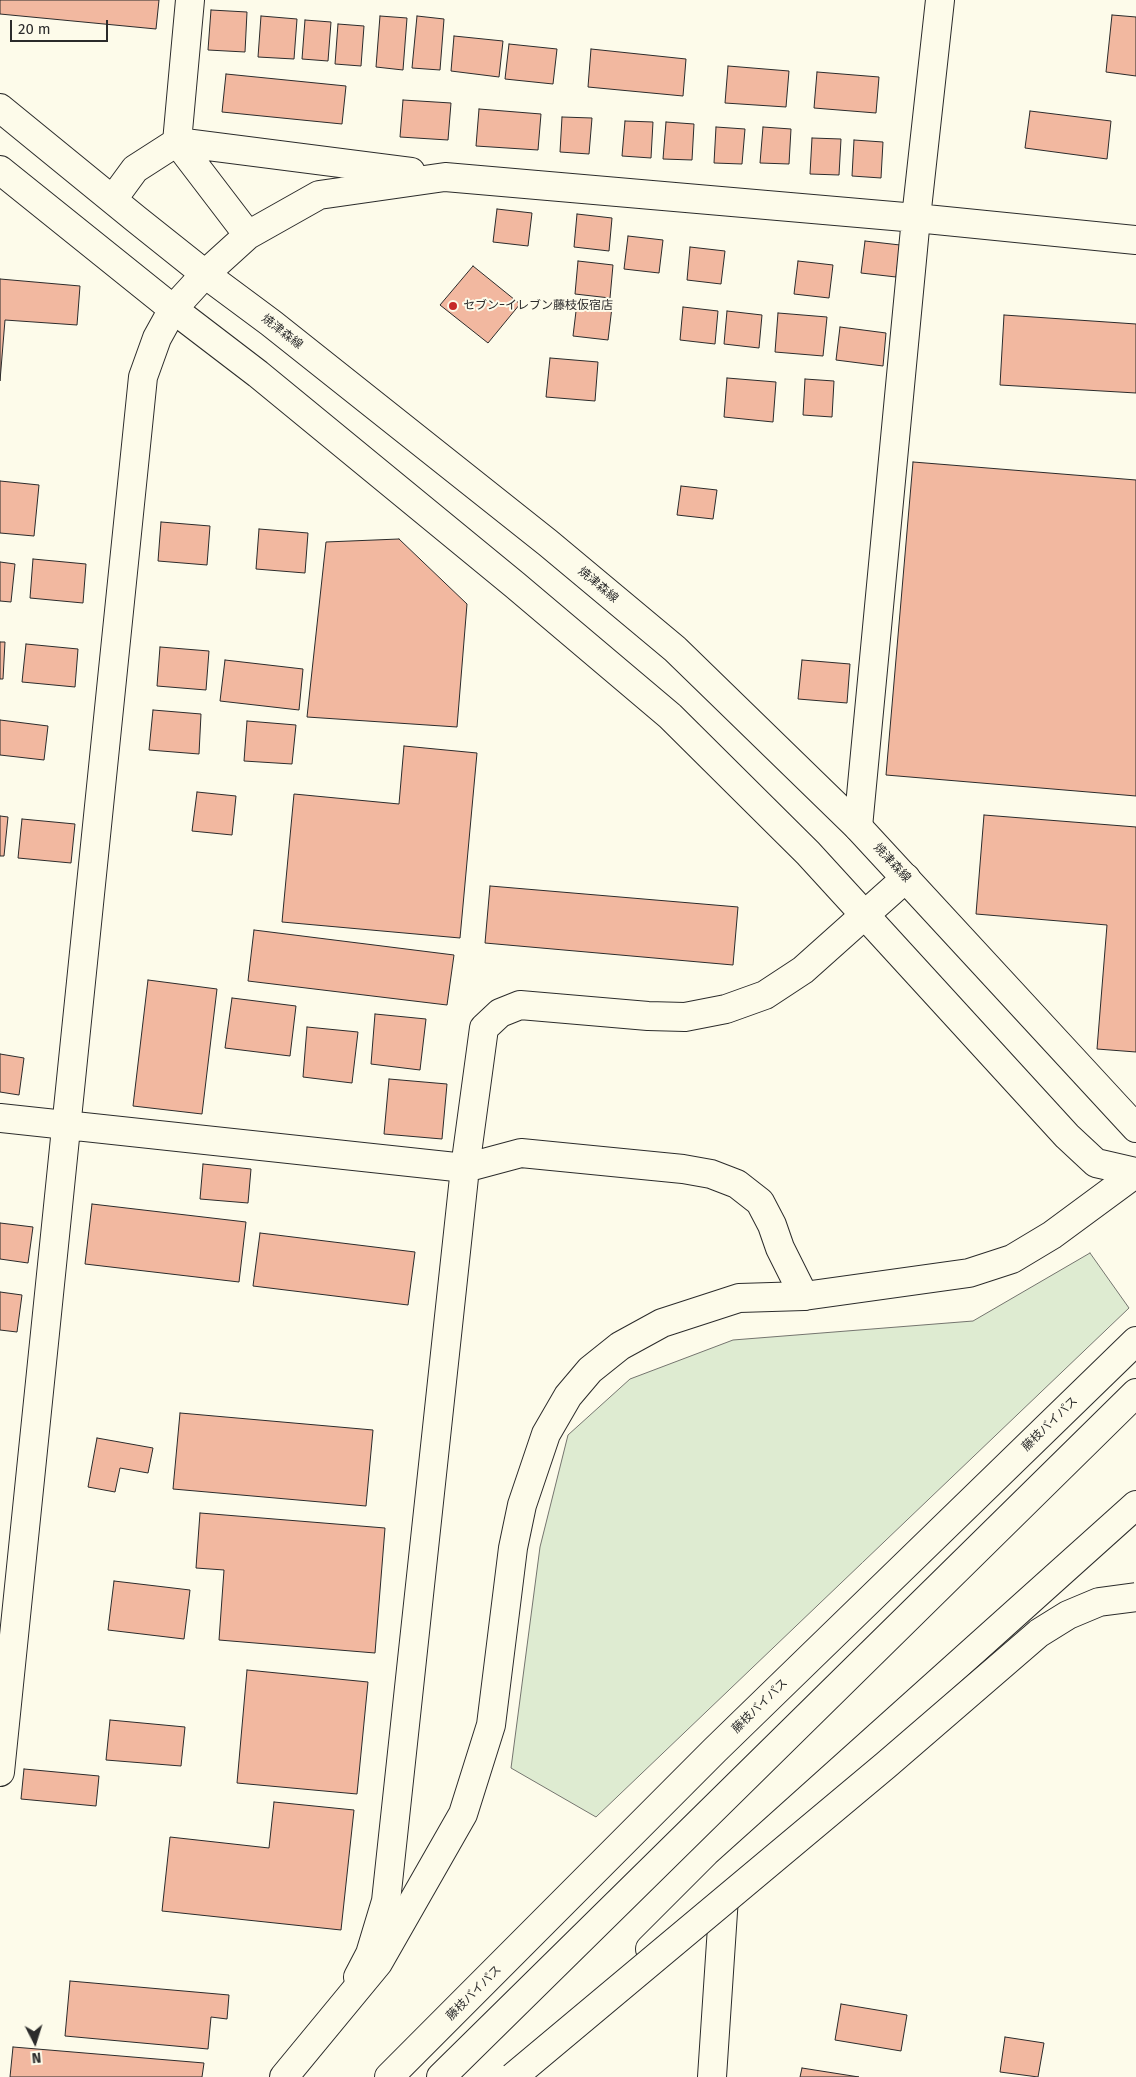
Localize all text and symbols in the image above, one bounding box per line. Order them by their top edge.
scale bar [12,10,110,42]
text: 20 m [18,20,51,38]
place label: セブン−イレブン藤枝仮宿店 [463,299,613,313]
marker: セブン−イレブン藤枝仮宿店 [447,300,459,312]
street label: 焼津森線 [259,312,305,352]
street label: 焼津森線 [575,564,621,606]
street label: 焼津森線 [870,841,914,885]
street label: 藤枝バイパス [1019,1394,1081,1454]
street label: 藤枝バイパス [729,1676,791,1736]
street label: 藤枝バイパス [443,1962,505,2024]
north arrow [10,2017,60,2067]
text: N [31,2049,42,2066]

